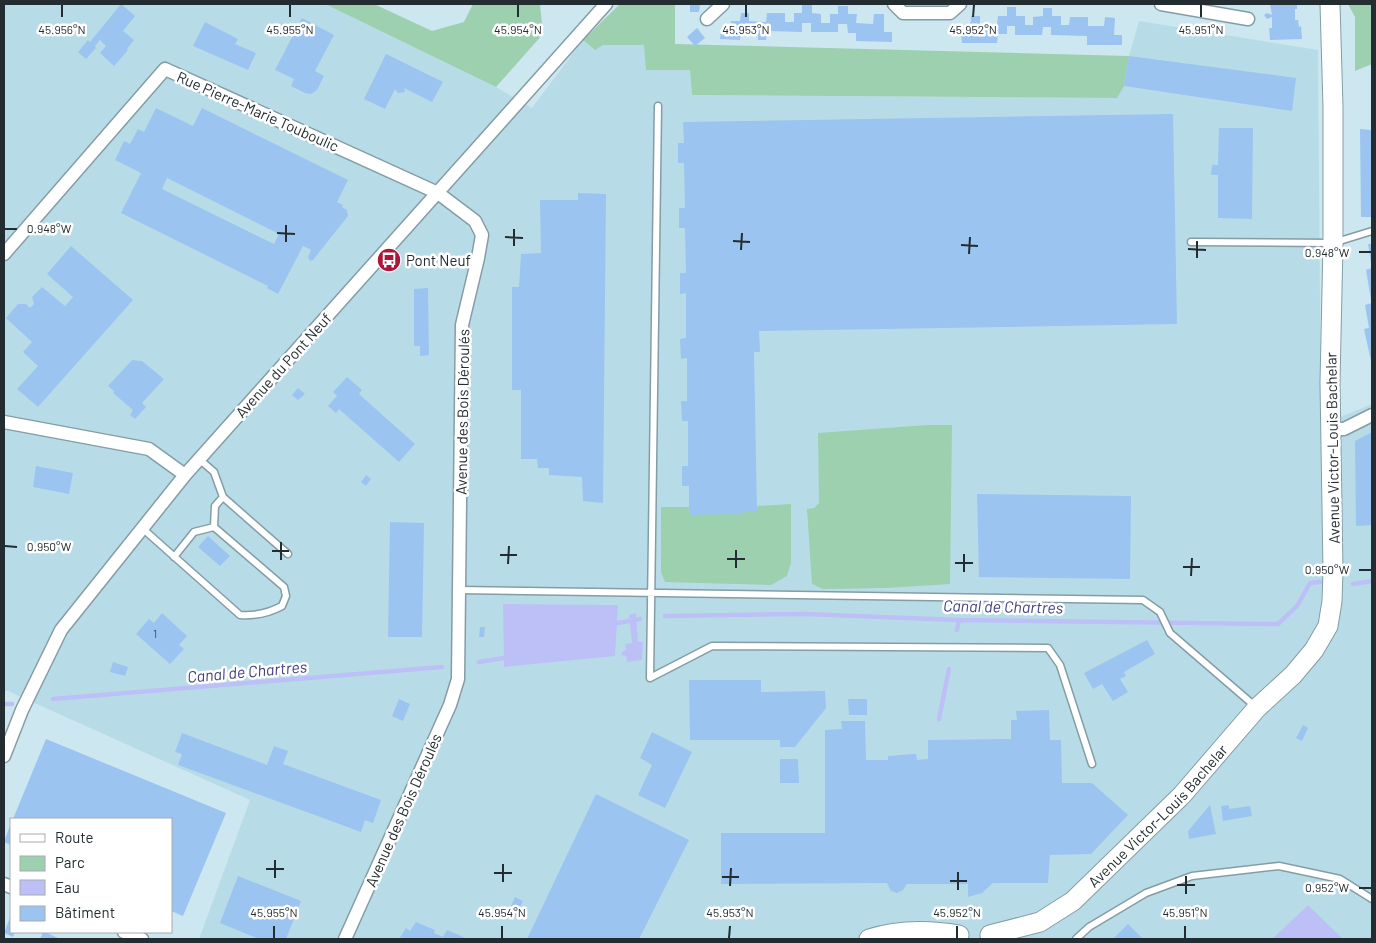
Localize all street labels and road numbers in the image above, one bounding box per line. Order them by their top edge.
street label: Rue Pierre-Marie Touboulic [174,67,342,155]
street label: Avenue du Pont Neuf [231,309,335,421]
street label: Avenue des Bois Déroulés [452,329,472,495]
street label: Avenue Victor-Louis Bachelar [1321,351,1343,544]
street label: Avenue des Bois Déroulés [361,731,445,889]
street label: Avenue Victor-Louis Bachelar [1084,740,1231,891]

